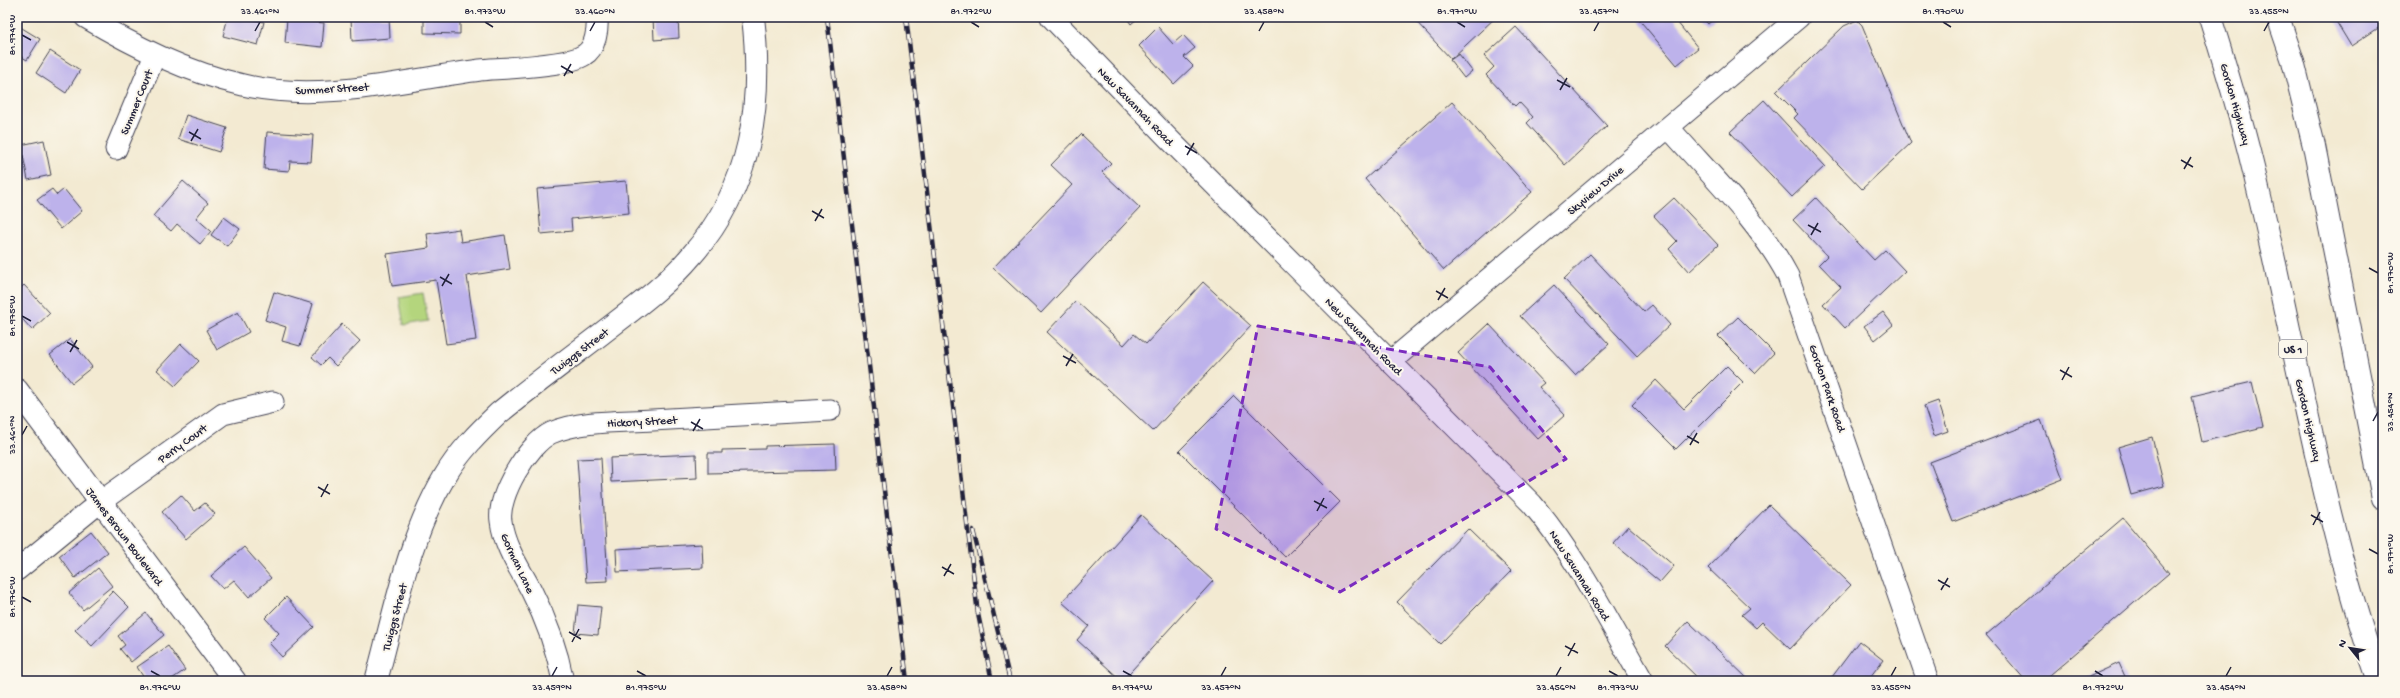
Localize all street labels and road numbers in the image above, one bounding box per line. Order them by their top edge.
street label: Gordon Highway [2216,62,2252,147]
street label: New Savannah Road [1093,65,1176,150]
street label: Summer Court [118,67,158,137]
street label: Summer Street [295,81,370,99]
street label: Skyview Drive [1565,163,1628,219]
street label: New Savannah Road [1321,296,1405,380]
street label: Twiggs Street [547,325,613,380]
road number: US 1 [2279,340,2307,358]
street label: Gordon Park Road [1805,343,1848,435]
street label: Gordon Highway [2291,378,2323,463]
street label: Hickory Street [607,414,679,432]
street label: Perry Court [155,421,211,468]
street label: James Brown Boulevard [82,485,166,590]
street label: New Savannah Road [1545,528,1612,625]
street label: Gorman Lane [496,532,537,597]
street label: Twiggs Street [380,581,412,654]

